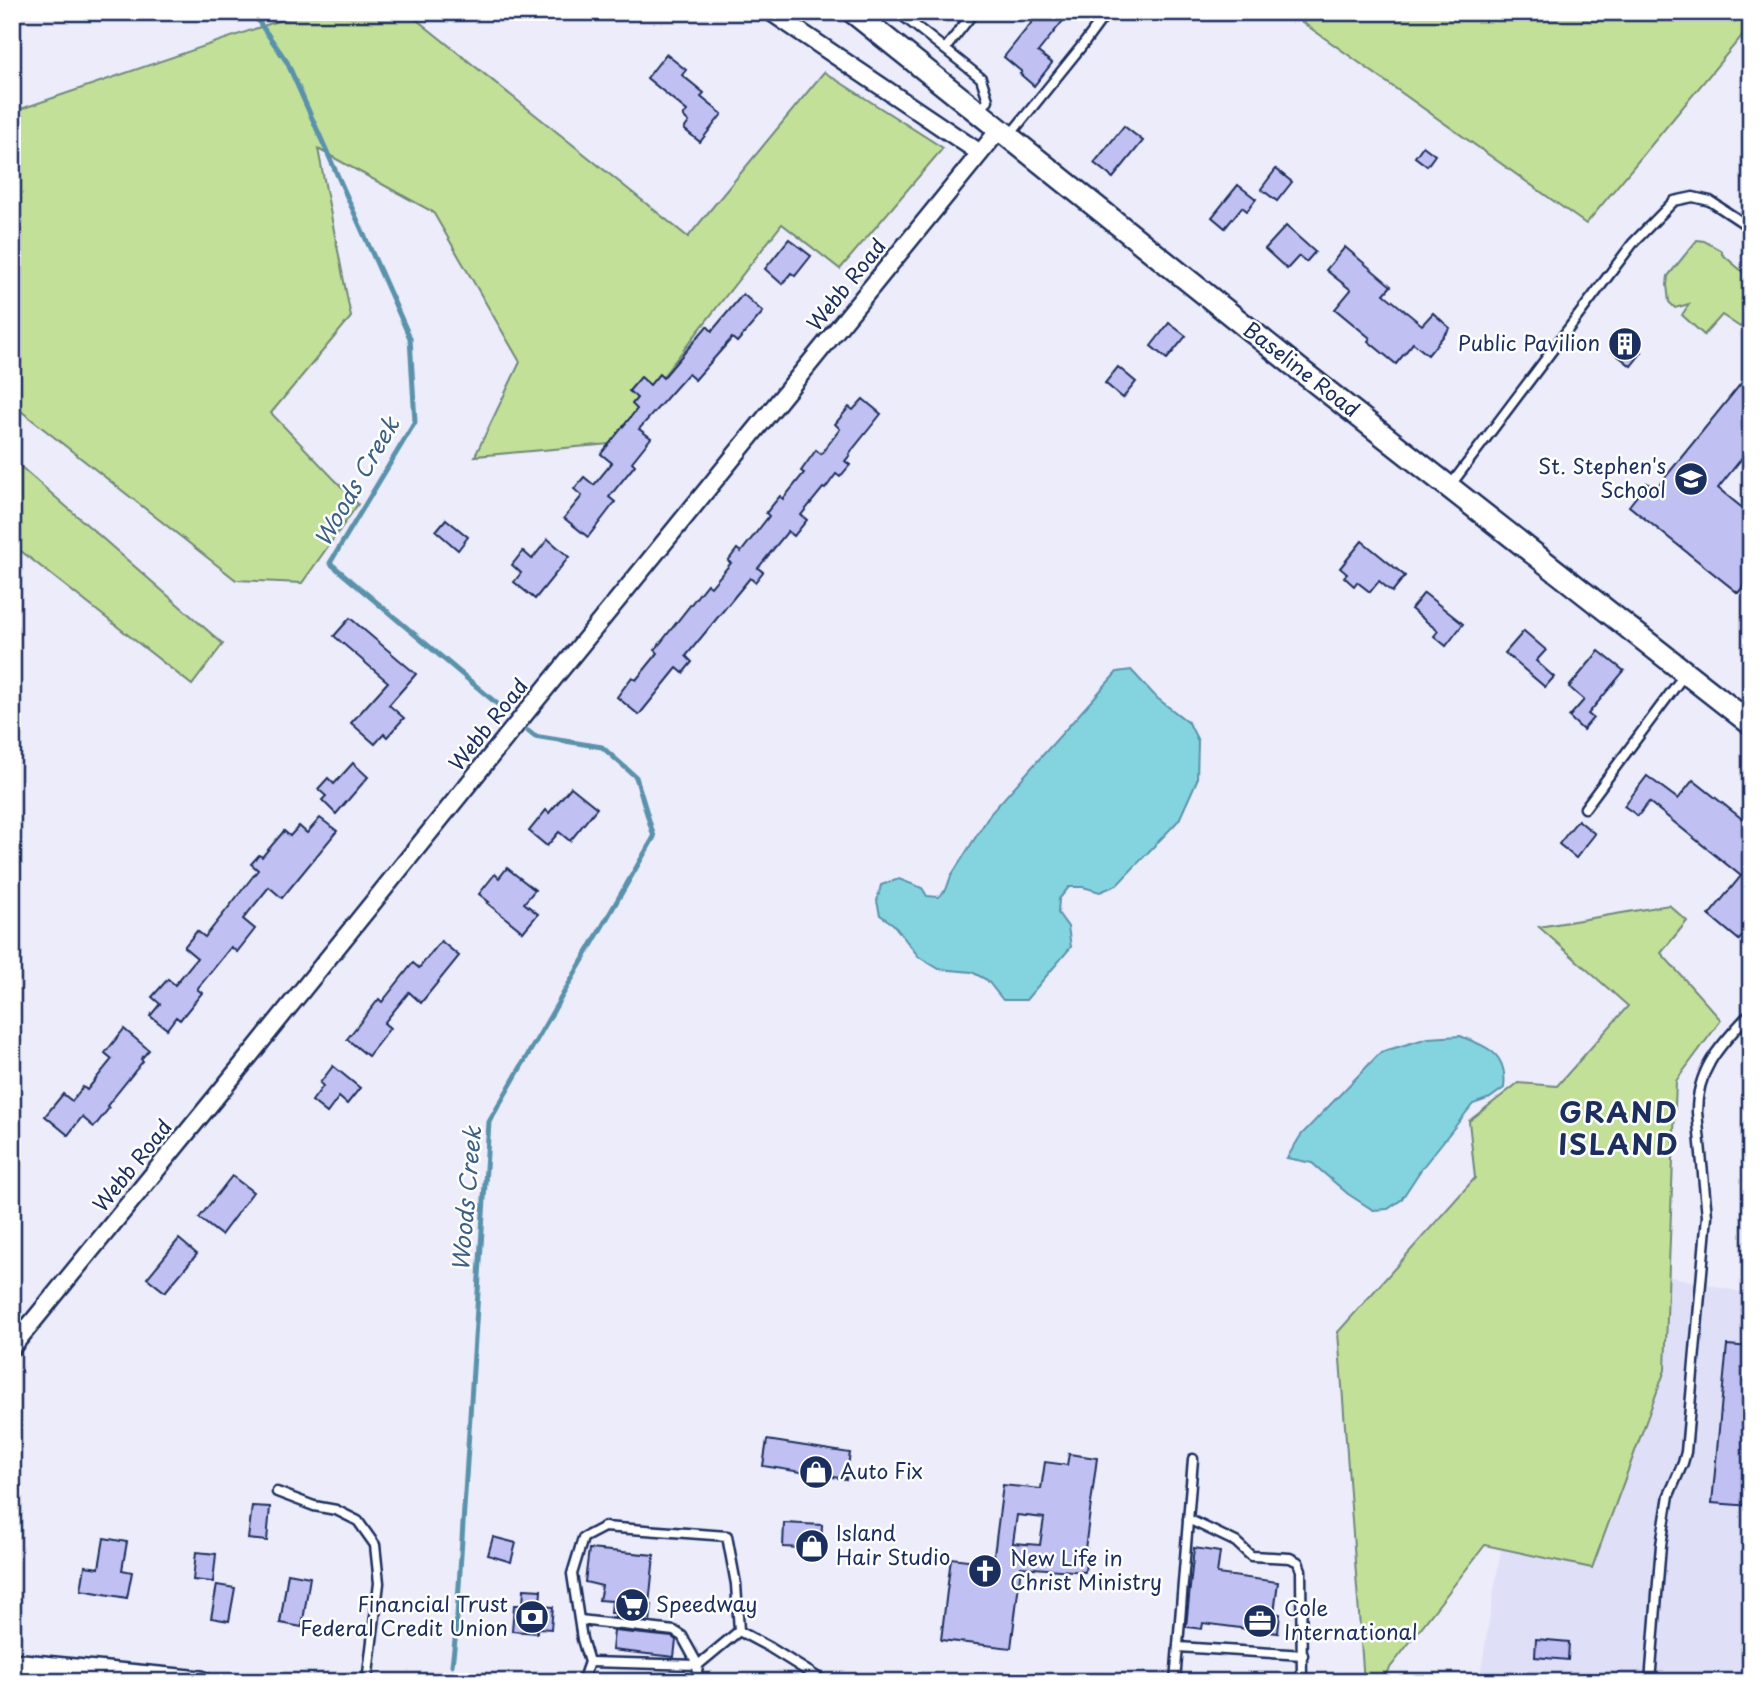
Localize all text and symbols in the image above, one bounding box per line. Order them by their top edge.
street label: Webb Road [798,231,893,337]
street label: Baseline Road [1237,313,1367,424]
building icon: Public Pavilion [1606,325,1644,363]
place label: Public Pavilion [1458,326,1600,358]
water label: Woods Creek [304,409,408,553]
place label: St. Stephen's School [1538,449,1666,505]
school or university icon: St. Stephen's School [1672,460,1710,498]
street label: Webb Road [440,671,535,777]
district label: GRAND ISLAND [1558,1090,1680,1165]
street label: Webb Road [84,1112,179,1218]
water label: Woods Creek [442,1124,489,1273]
shop icon: Auto Fix [797,1453,835,1491]
place label: Auto Fix [840,1454,923,1486]
place label: Island Hair Studio [836,1516,950,1572]
shop icon: Island Hair Studio [793,1527,831,1565]
place label: New Life in Christ Ministry [1010,1541,1162,1597]
church icon: New Life in Christ Ministry [966,1552,1004,1590]
supermarket icon: Speedway [613,1586,651,1624]
place label: Financial Trust Federal Credit Union [300,1587,508,1643]
place label: Speedway [656,1587,757,1619]
place label: Cole International [1284,1591,1418,1647]
bank icon: Financial Trust Federal Credit Union [513,1598,551,1636]
office icon: Cole International [1241,1602,1279,1640]

